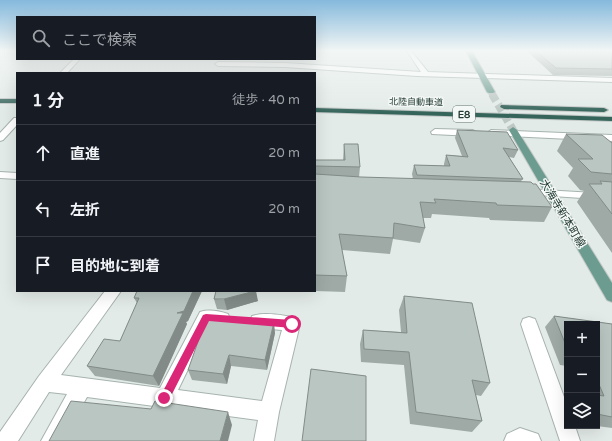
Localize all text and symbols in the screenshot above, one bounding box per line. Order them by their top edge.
search box [16,16,316,60]
icon: search [30,27,52,49]
text: ここで検索 [62,31,137,49]
text: 1 分 [32,90,64,111]
text: 徒歩 · 40 m [232,92,300,108]
street label: 北陸自動車道 [389,97,443,108]
road number: E8 [453,106,475,122]
icon: ahead [32,142,54,164]
text: 直進 [70,145,100,163]
text: 20 m [268,145,300,161]
street label: 大海寺新本町線 [537,177,588,250]
icon: left [32,198,54,220]
text: 左折 [70,201,100,219]
text: 20 m [268,201,300,217]
icon: arrive [32,254,54,276]
text: 目的地に到着 [70,257,160,275]
route start [283,315,301,333]
map controls [564,321,600,429]
button: + [564,321,600,357]
button: − [564,357,600,393]
route end [155,389,173,407]
button: layers [564,393,600,429]

